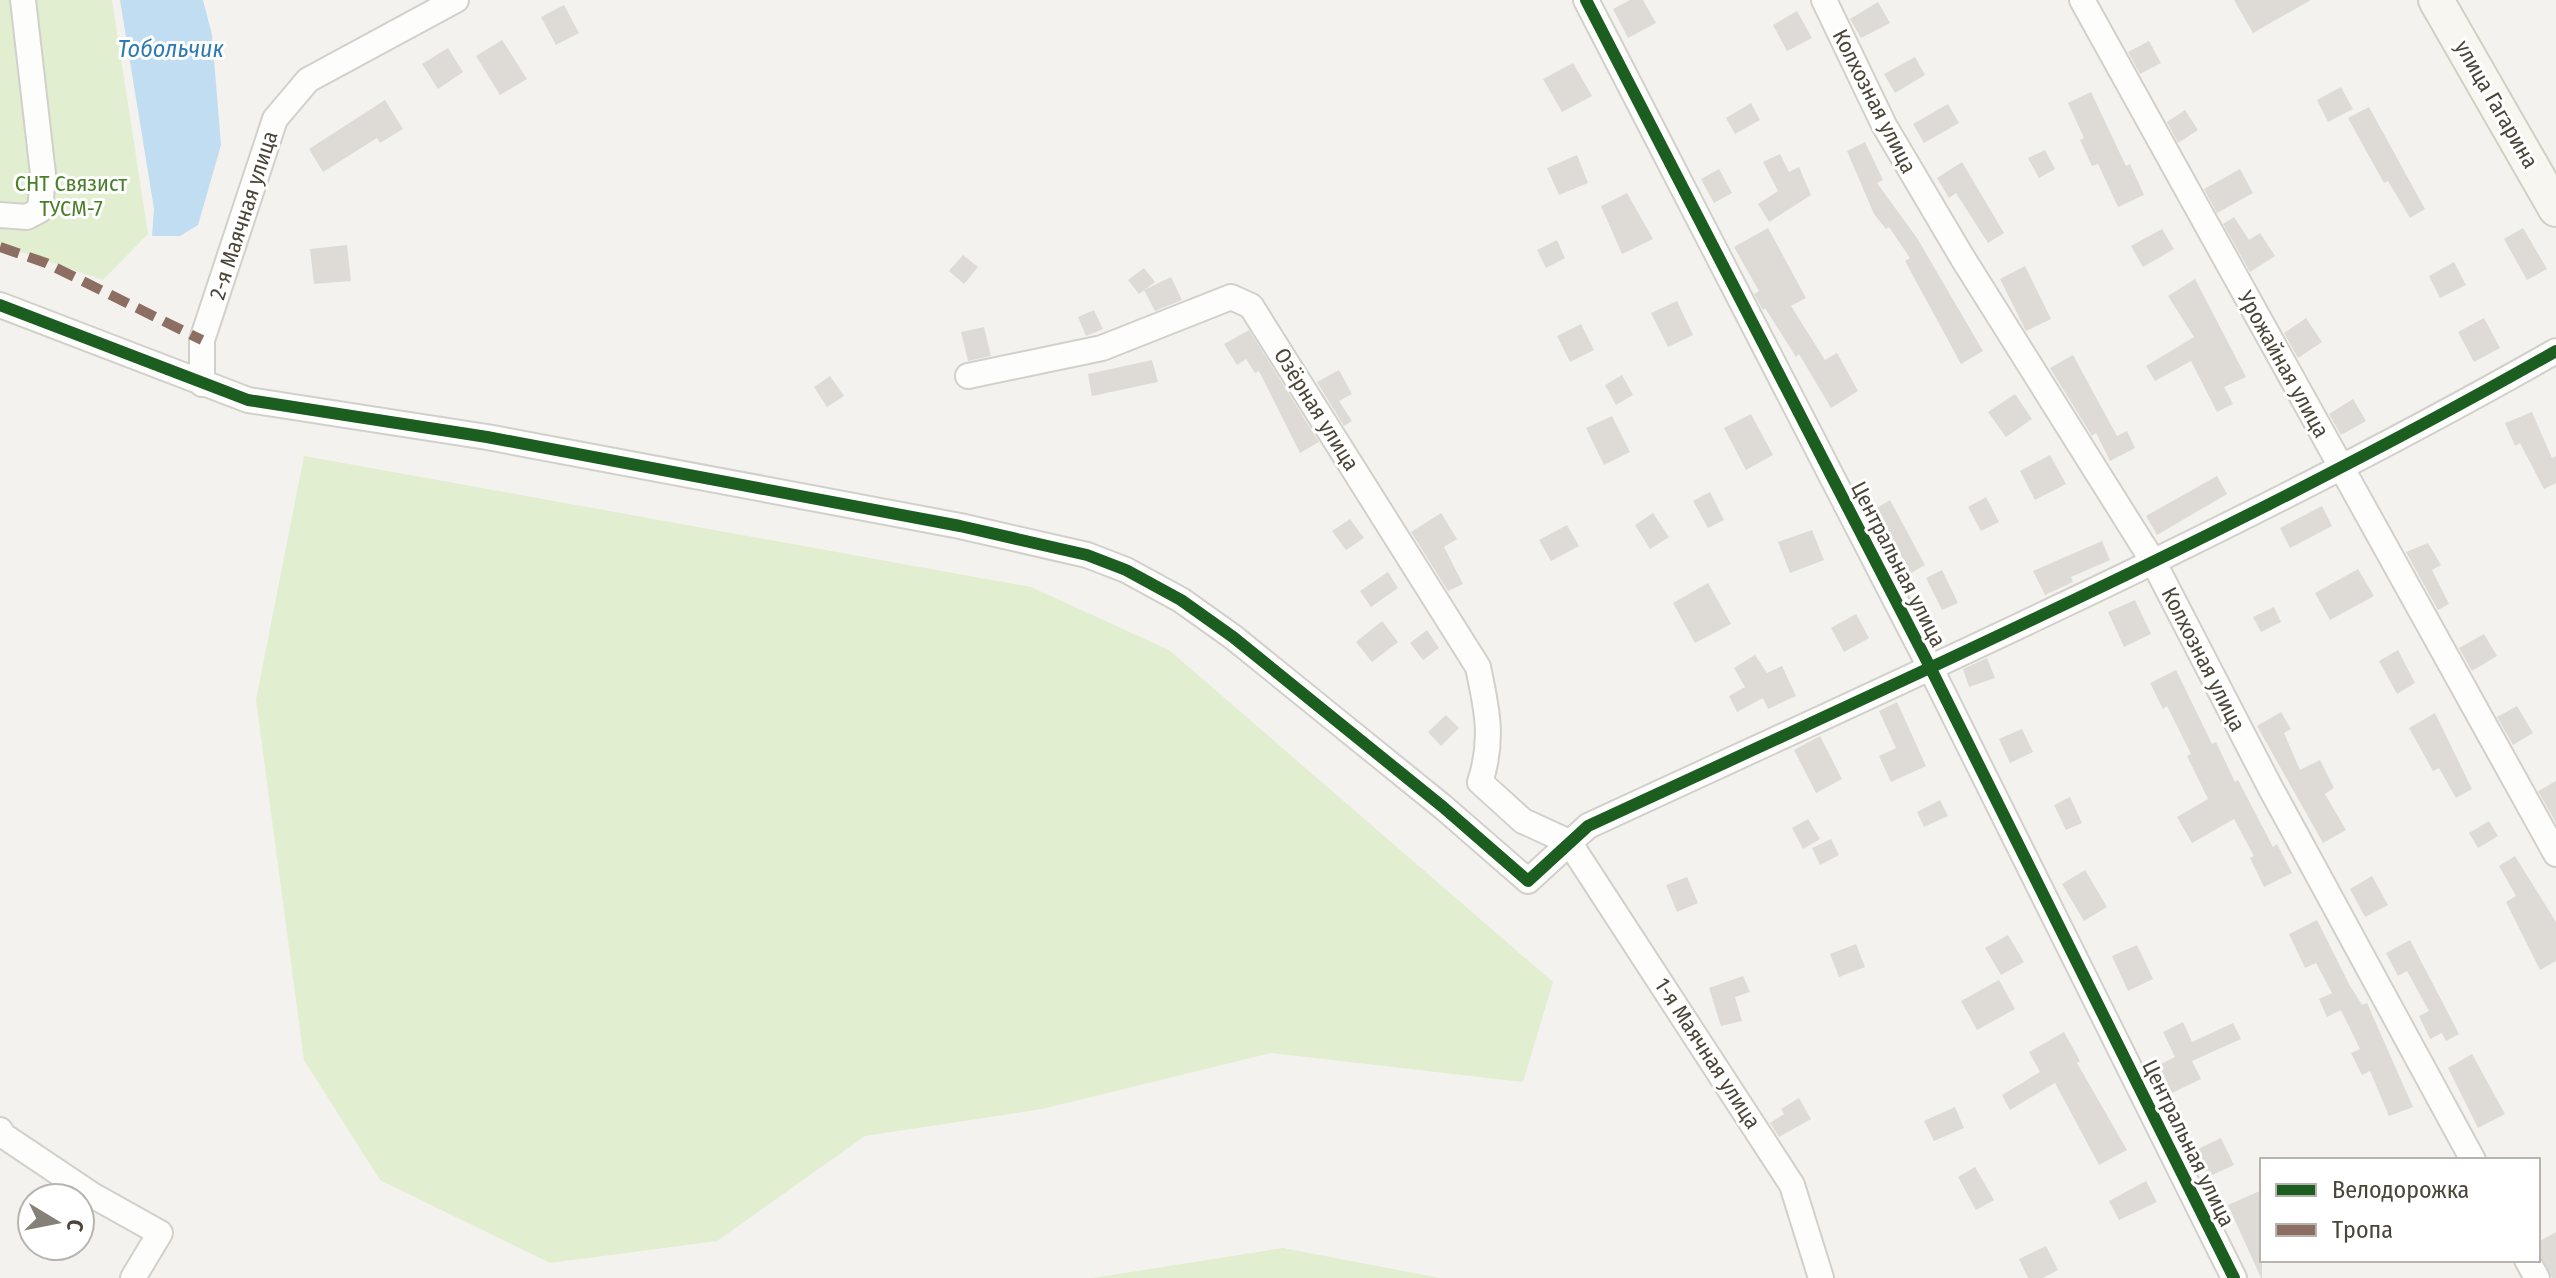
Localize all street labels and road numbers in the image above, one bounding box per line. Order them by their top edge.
street label: Колхозная улица [1827,25,1922,178]
street label: улица Гагарина [2449,35,2544,173]
street label: 2-я Маячная улица [204,128,283,303]
street label: Урожайная улица [2232,285,2335,442]
street label: Озёрная улица [1268,343,1365,476]
street label: Центральная улица [1845,477,1952,652]
street label: Колхозная улица [2156,583,2251,736]
street label: 1-я Маячная улица [1649,973,1766,1134]
street label: Центральная улица [2136,1055,2241,1231]

